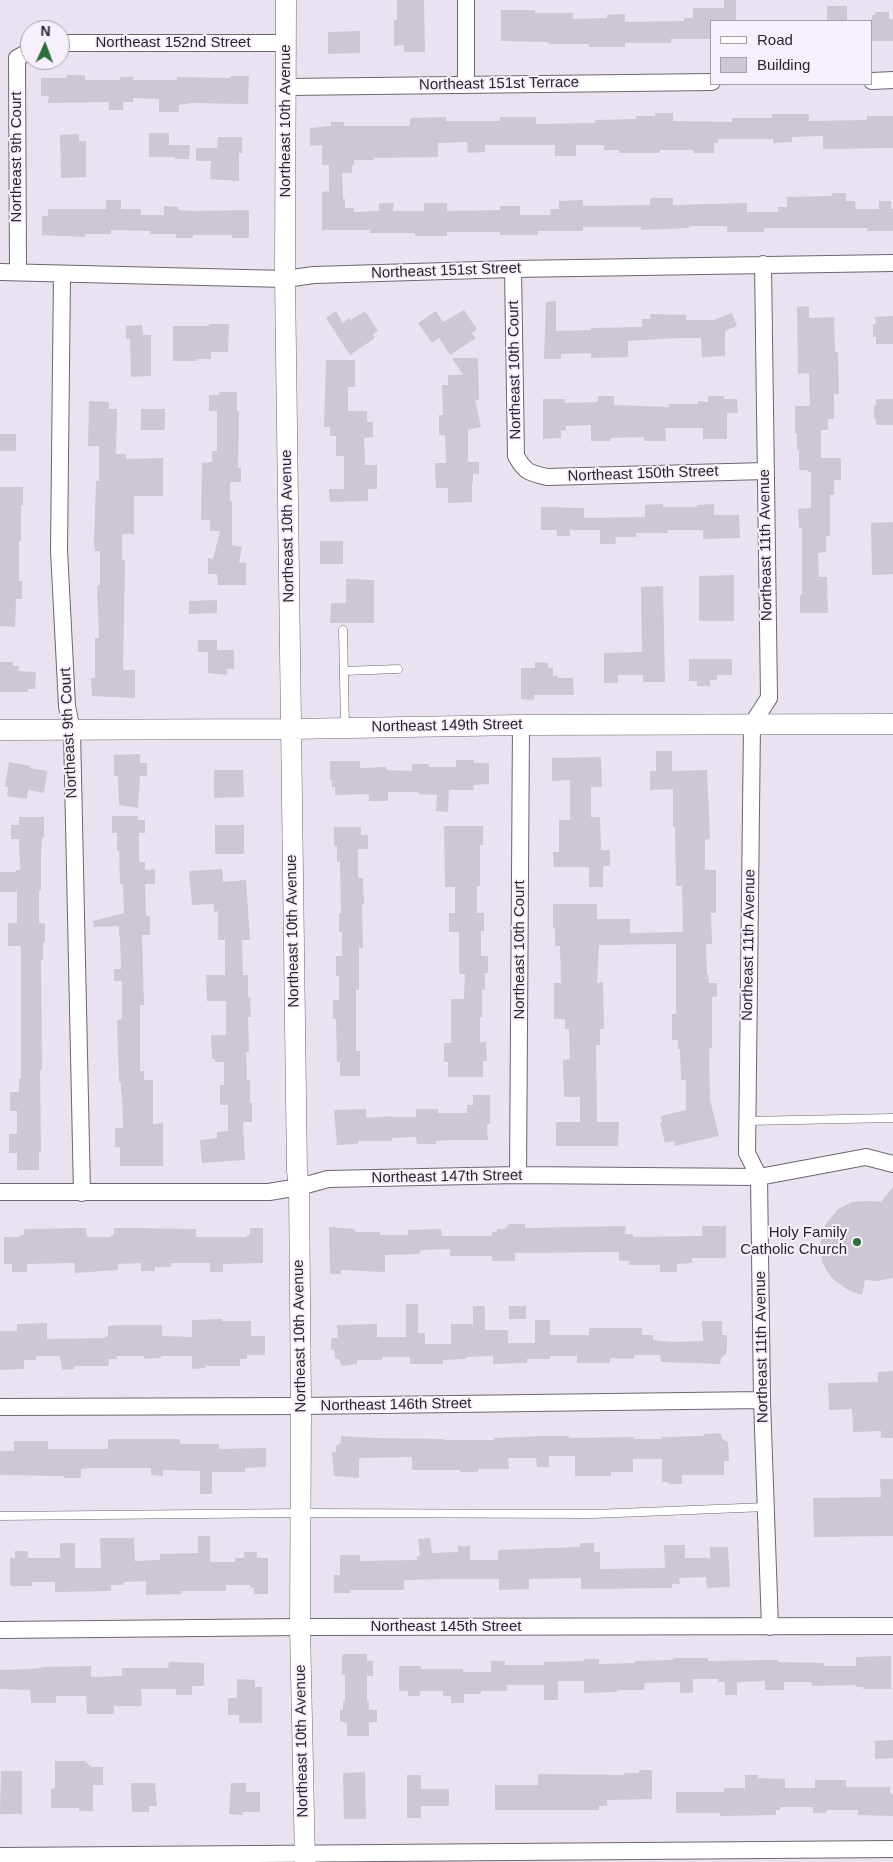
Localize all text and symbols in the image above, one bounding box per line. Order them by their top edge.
north arrow [20,20,70,70]
legend [710,20,873,85]
text: N [40,23,51,39]
text: Road [757,31,793,48]
street label: Northeast 152nd Street [95,34,251,52]
street label: Northeast 10th Avenue [277,44,295,198]
text: Building [757,56,810,73]
street label: Northeast 151st Terrace [419,74,579,94]
street label: Northeast 9th Court [8,92,26,222]
street label: Northeast 151st Street [371,259,521,283]
street label: Northeast 10th Court [505,300,525,440]
street label: Northeast 10th Avenue [278,449,298,603]
street label: Northeast 150th Street [567,462,719,486]
street label: Northeast 11th Avenue [756,469,776,621]
street label: Northeast 9th Court [57,667,81,799]
street label: Northeast 149th Street [371,716,523,736]
street label: Northeast 10th Avenue [283,854,303,1008]
street label: Northeast 11th Avenue [739,869,759,1021]
street label: Northeast 10th Court [511,880,529,1020]
street label: Northeast 147th Street [371,1167,523,1187]
place label: Holy Family Catholic Church [740,1224,847,1259]
marker: Holy Family Catholic Church [851,1236,863,1248]
street label: Northeast 10th Avenue [290,1259,310,1413]
street label: Northeast 11th Avenue [752,1271,772,1423]
street label: Northeast 146th Street [320,1395,472,1415]
street label: Northeast 145th Street [371,1618,521,1636]
street label: Northeast 10th Avenue [292,1664,312,1818]

